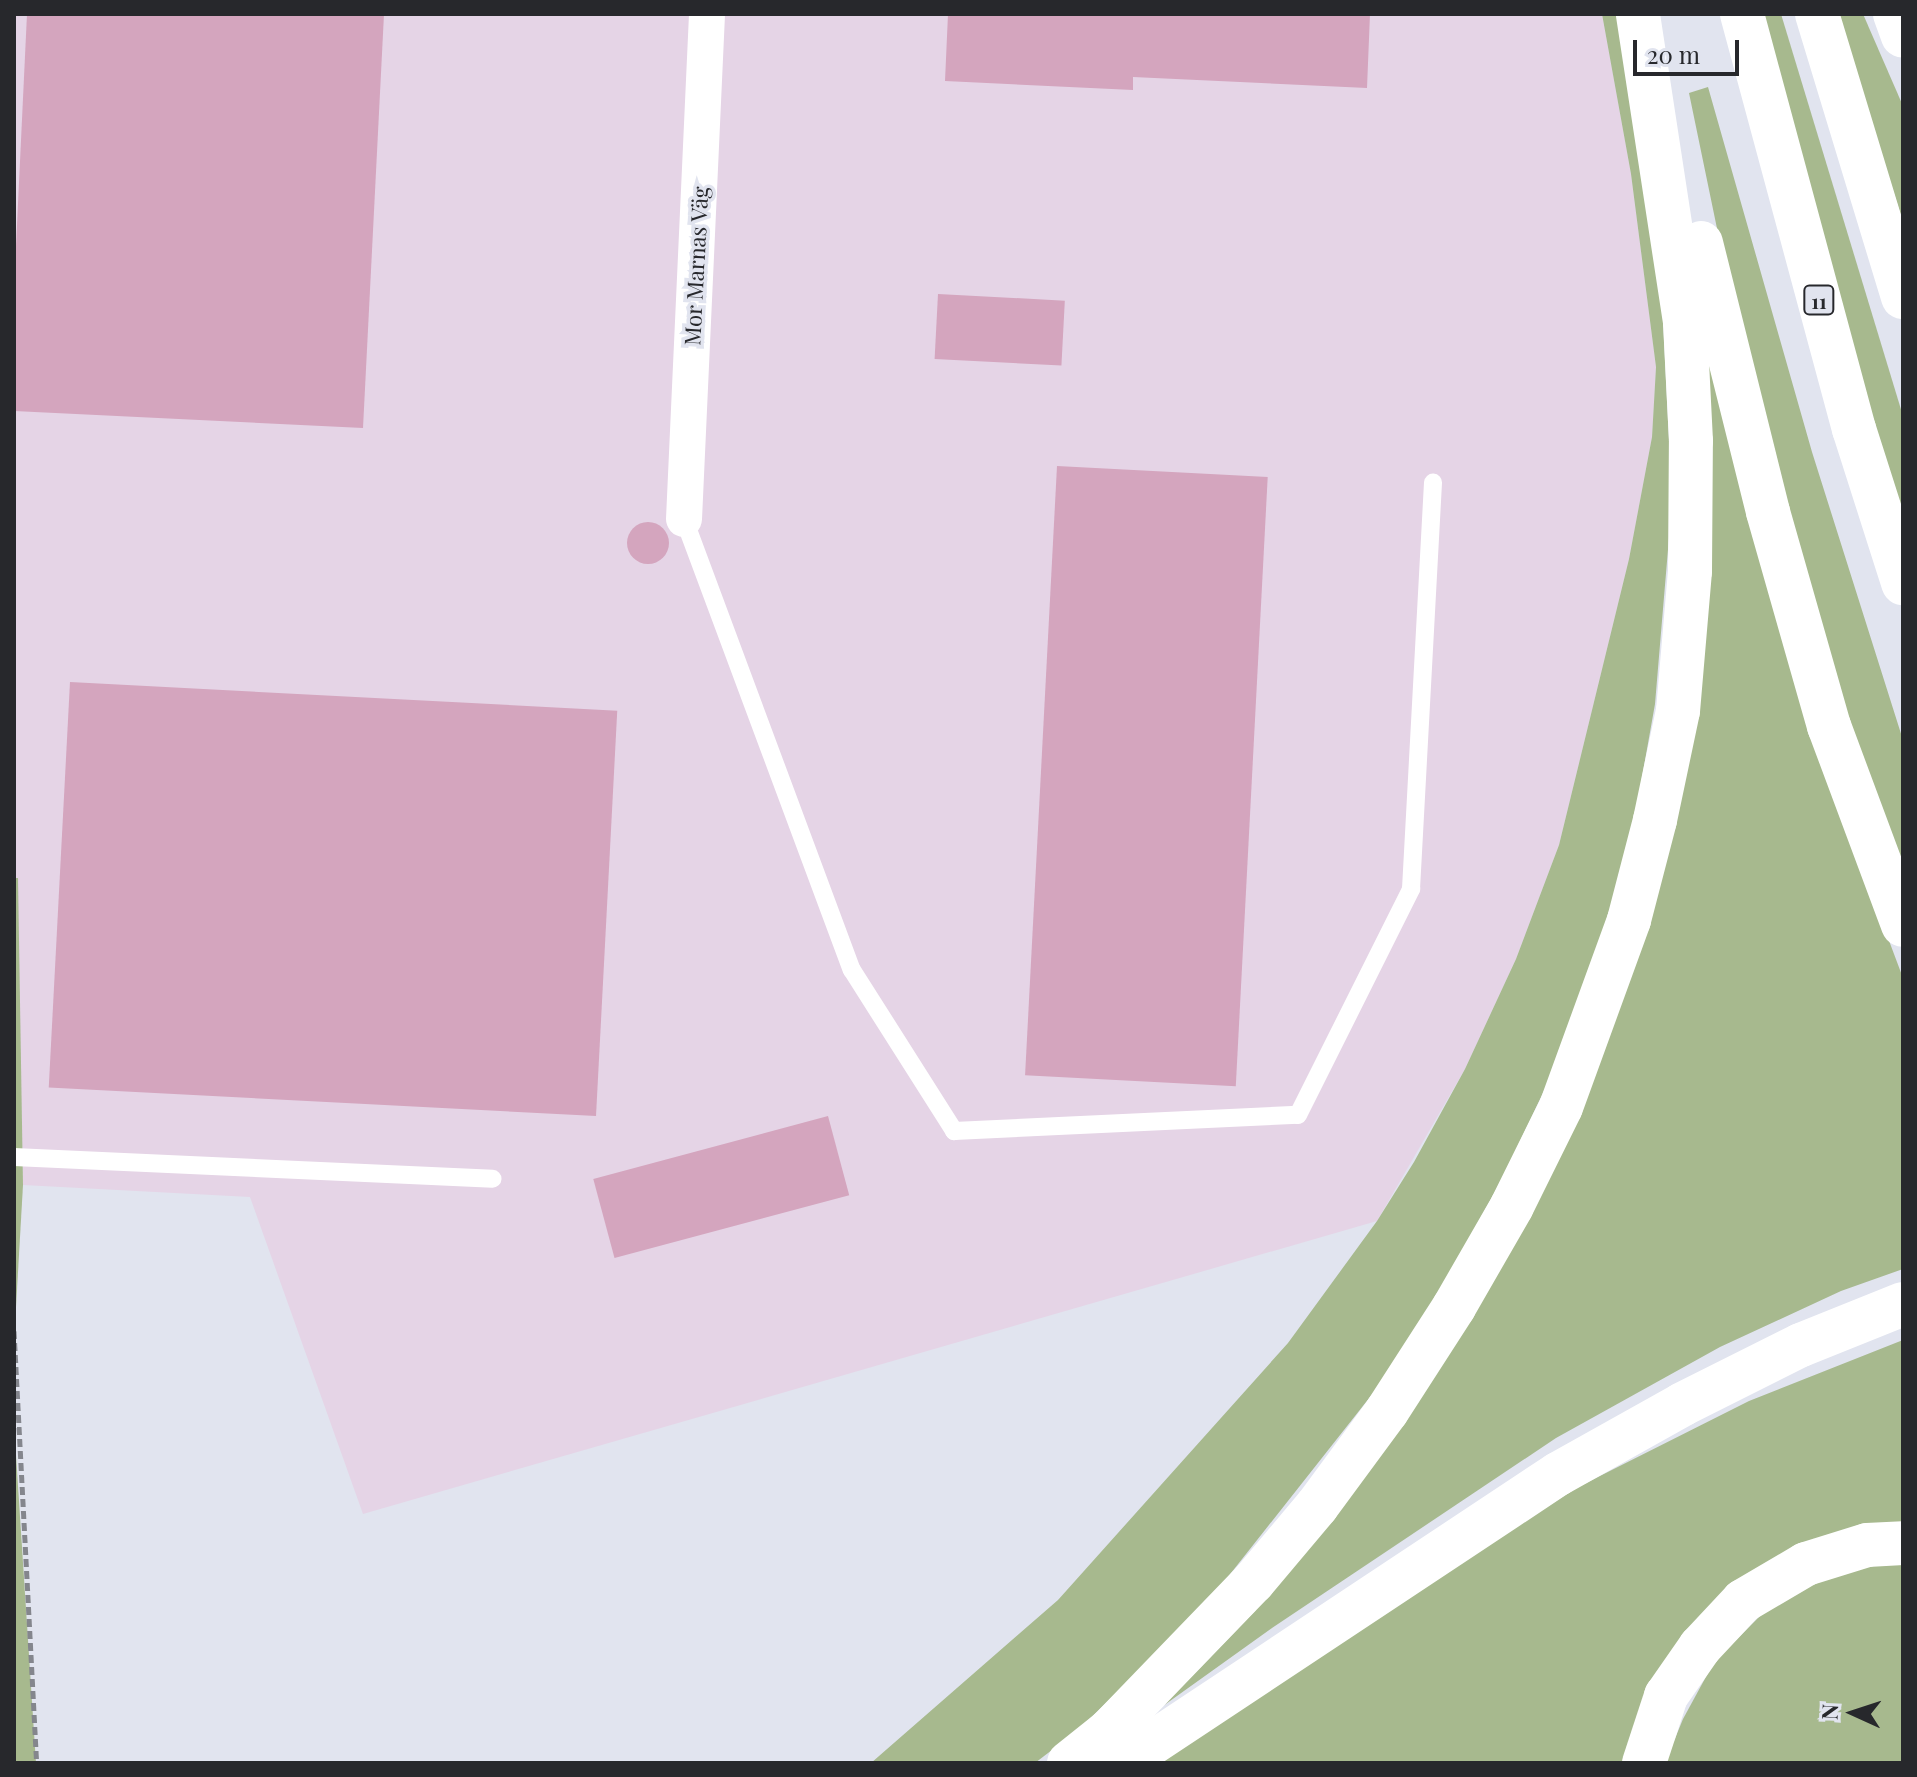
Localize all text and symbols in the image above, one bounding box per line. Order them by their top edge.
scale bar [1637,24,1743,74]
text: 20 m [1647,38,1700,70]
street label: Mor Marnas Väg [679,185,713,347]
road number: 11 [1803,284,1835,316]
north arrow [1813,1673,1893,1753]
text: N [1814,1703,1844,1720]

